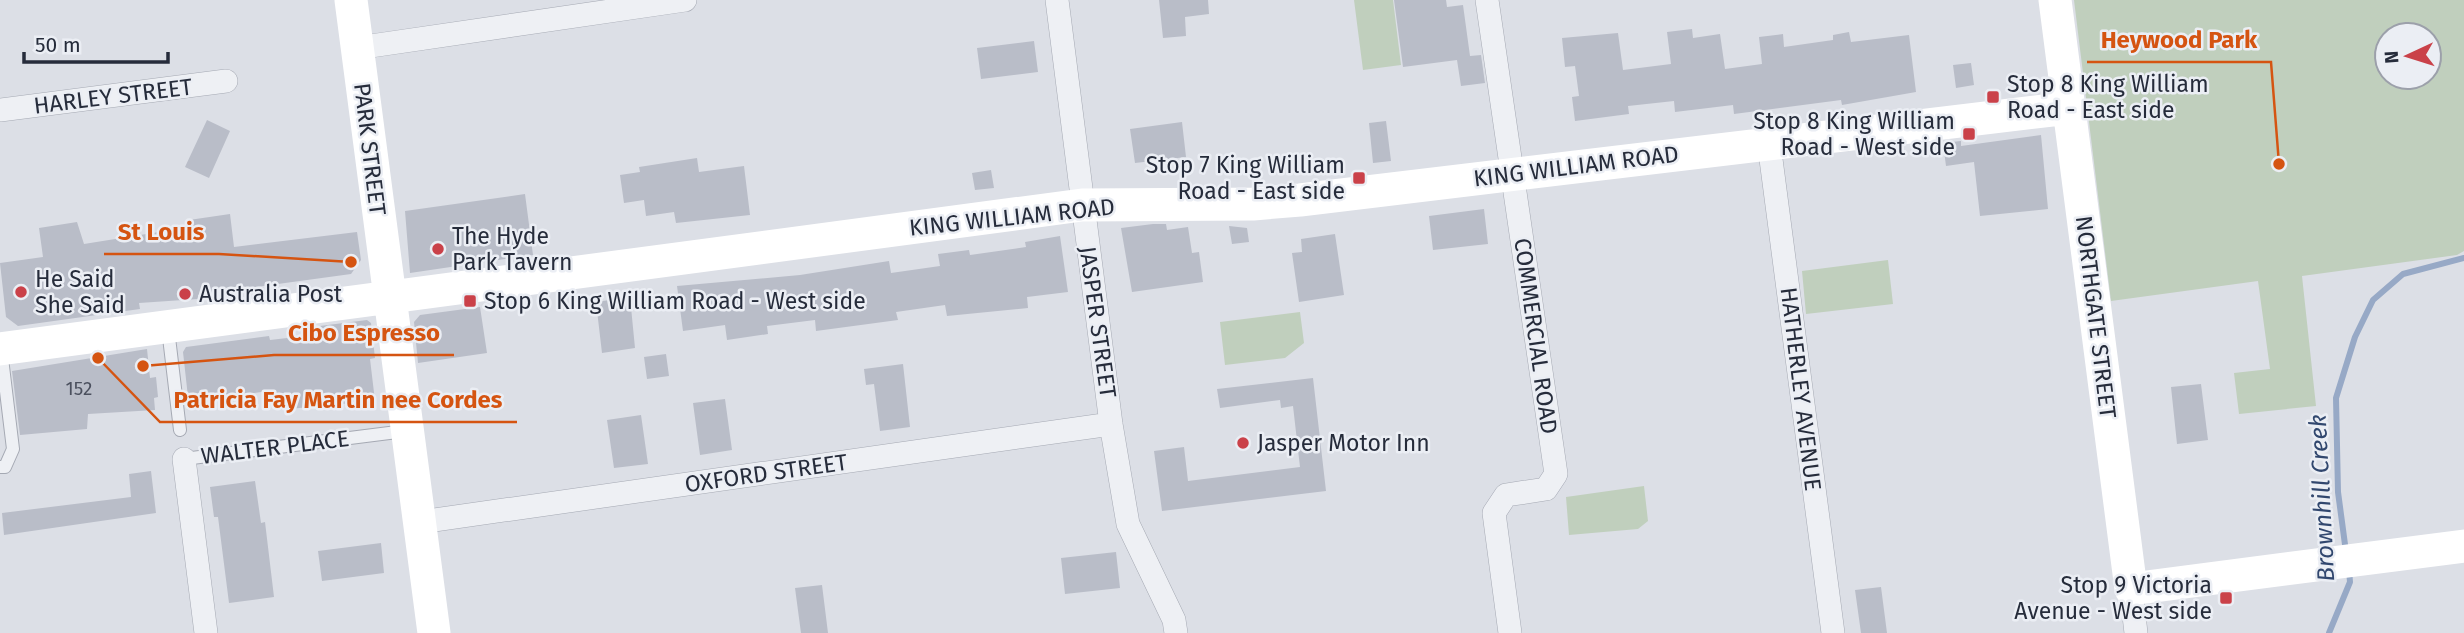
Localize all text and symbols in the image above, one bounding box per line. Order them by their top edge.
callout: Heywood Park [2087,17,2271,62]
scale bar [24,21,168,65]
north arrow [2373,21,2443,91]
text: Heywood Park [2101,26,2258,54]
text: 50 m [35,32,81,58]
text: N [2380,50,2403,64]
place label: Stop 8 King William Road - East side [2007,70,2209,124]
street label: HARLEY STREET [32,72,194,120]
street label: PARK STREET [348,81,392,217]
marker: Stop 8 King William Road - East side [1985,89,2001,105]
place label: Stop 8 King William Road - West side [1753,107,1955,161]
marker: Stop 8 King William Road - West side [1961,126,1977,142]
street label: KING WILLIAM ROAD [1472,140,1680,192]
place label: Stop 7 King William Road - East side [1146,151,1345,205]
marker: Stop 7 King William Road - East side [1351,170,1367,186]
street label: KING WILLIAM ROAD [908,192,1116,242]
callout: St Louis [104,209,219,254]
street label: NORTHGATE STREET [2070,214,2122,420]
text: St Louis [118,218,205,246]
place label: The Hyde Park Tavern [452,222,572,276]
street label: COMMERCIAL ROAD [1508,236,1564,436]
marker: The Hyde Park Tavern [430,241,446,257]
street label: JASPER STREET [1074,244,1123,400]
place label: He Said She Said [35,265,125,319]
place label: Australia Post [199,280,343,308]
marker: He Said She Said [13,284,29,300]
marker: Australia Post [177,286,193,302]
street label: HATHERLEY AVENUE [1775,286,1827,492]
place label: Stop 6 King William Road - West side [484,287,866,315]
marker: Stop 6 King William Road - West side [462,293,478,309]
callout: Cibo Espresso [274,310,454,355]
text: Cibo Espresso [288,319,440,347]
house number: 152 [66,377,92,400]
callout: Patricia Fay Martin nee Cordes [160,377,517,422]
text: Patricia Fay Martin nee Cordes [174,386,503,414]
water label: Brownhill Creek [2304,414,2340,582]
street label: WALTER PLACE [199,424,351,470]
place label: Jasper Motor Inn [1257,429,1430,457]
marker: Jasper Motor Inn [1235,435,1251,451]
street label: OXFORD STREET [683,448,849,498]
place label: Stop 9 Victoria Avenue - West side [2014,571,2212,625]
marker: Stop 9 Victoria Avenue - West side [2218,590,2234,606]

